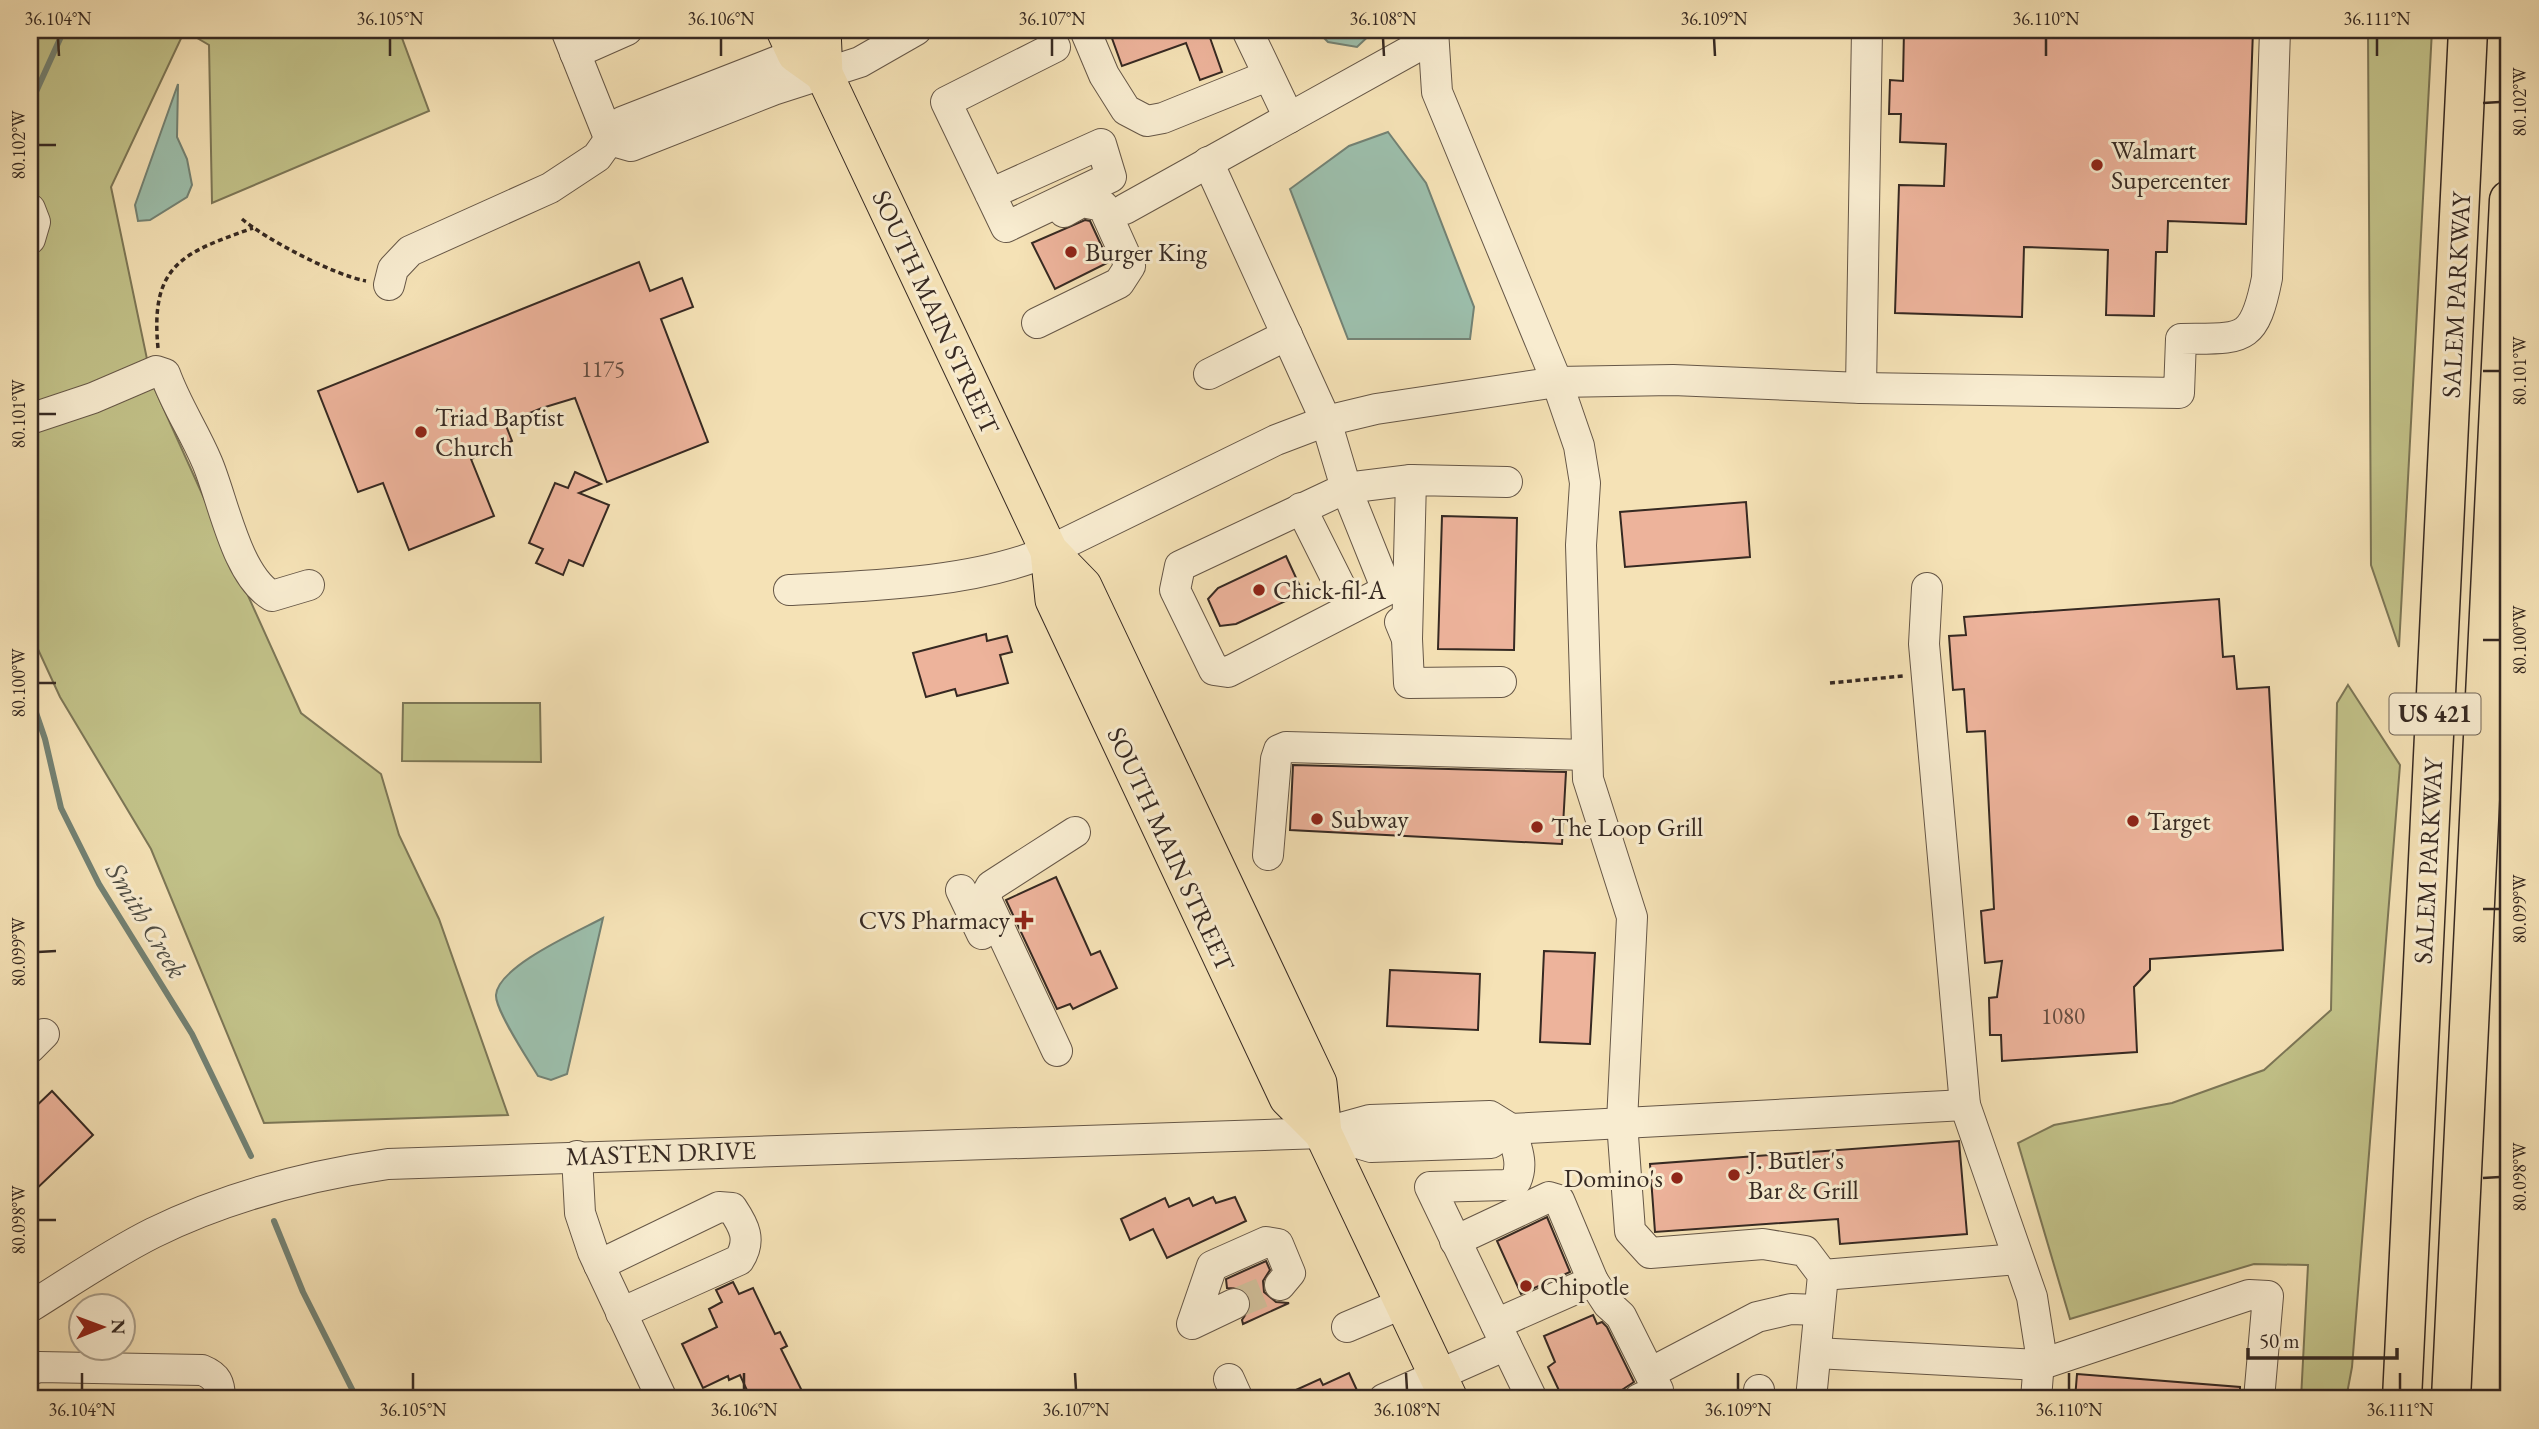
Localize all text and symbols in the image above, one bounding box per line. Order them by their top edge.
text: 36.104°N [25,7,92,30]
text: 36.105°N [357,7,424,30]
text: 36.106°N [688,7,755,30]
text: 36.107°N [1019,7,1086,30]
text: 36.108°N [1350,7,1417,30]
text: 36.109°N [1681,7,1748,30]
text: 36.110°N [2013,7,2080,30]
text: 36.111°N [2344,7,2411,30]
text: 80.102°W [2508,67,2531,137]
text: 80.102°W [7,110,30,180]
place label: Walmart Supercenter [2111,133,2230,197]
marker: Walmart Supercenter [2089,157,2105,173]
street label: SOUTH MAIN STREET [864,184,1008,440]
street label: SALEM PARKWAY [2434,189,2478,399]
place label: Burger King [1085,235,1208,269]
marker: Burger King [1063,244,1079,260]
text: 80.101°W [2508,336,2531,406]
house number: 1175 [581,354,625,384]
text: 80.101°W [7,379,30,449]
place label: Triad Baptist Church [435,400,564,464]
marker: Triad Baptist Church [413,424,429,440]
place label: Chick-fil-A [1273,573,1387,607]
marker: Chick-fil-A [1251,582,1267,598]
text: 80.100°W [2508,605,2531,675]
text: 80.100°W [7,648,30,718]
road number: US 421 [2390,694,2480,734]
street label: SOUTH MAIN STREET [1099,721,1243,977]
street label: SALEM PARKWAY [2406,755,2450,965]
place label: Subway [1331,802,1409,836]
place label: Target [2147,804,2210,838]
place label: The Loop Grill [1551,810,1703,844]
marker: Subway [1309,811,1325,827]
marker: Target [2125,813,2141,829]
marker: The Loop Grill [1529,819,1545,835]
water label: Smith Creek [98,854,196,985]
text: 80.099°W [2508,874,2531,944]
place label: CVS Pharmacy [859,903,1011,937]
marker: CVS Pharmacy [1016,912,1032,928]
text: 80.099°W [7,917,30,987]
house number: 1080 [2041,1001,2085,1031]
street label: MASTEN DRIVE [565,1133,757,1173]
text: 80.098°W [2508,1142,2531,1212]
place label: J. Butler's Bar & Grill [1746,1143,1859,1207]
place label: Domino's [1564,1161,1663,1195]
marker: J. Butler's Bar & Grill [1726,1167,1742,1183]
marker: Domino's [1669,1170,1685,1186]
text: 80.098°W [7,1185,30,1255]
place label: Chipotle [1540,1269,1629,1303]
marker: Chipotle [1518,1278,1534,1294]
north arrow [66,1292,136,1362]
scale bar [2248,1317,2397,1361]
text: N [106,1319,131,1335]
text: 50 m [2259,1327,2300,1354]
text: 36.104°N [49,1398,116,1421]
text: 36.105°N [380,1398,447,1421]
text: 36.106°N [711,1398,778,1421]
text: 36.107°N [1043,1398,1110,1421]
text: 36.108°N [1374,1398,1441,1421]
text: 36.109°N [1705,1398,1772,1421]
text: 36.110°N [2036,1398,2103,1421]
text: 36.111°N [2367,1398,2434,1421]

